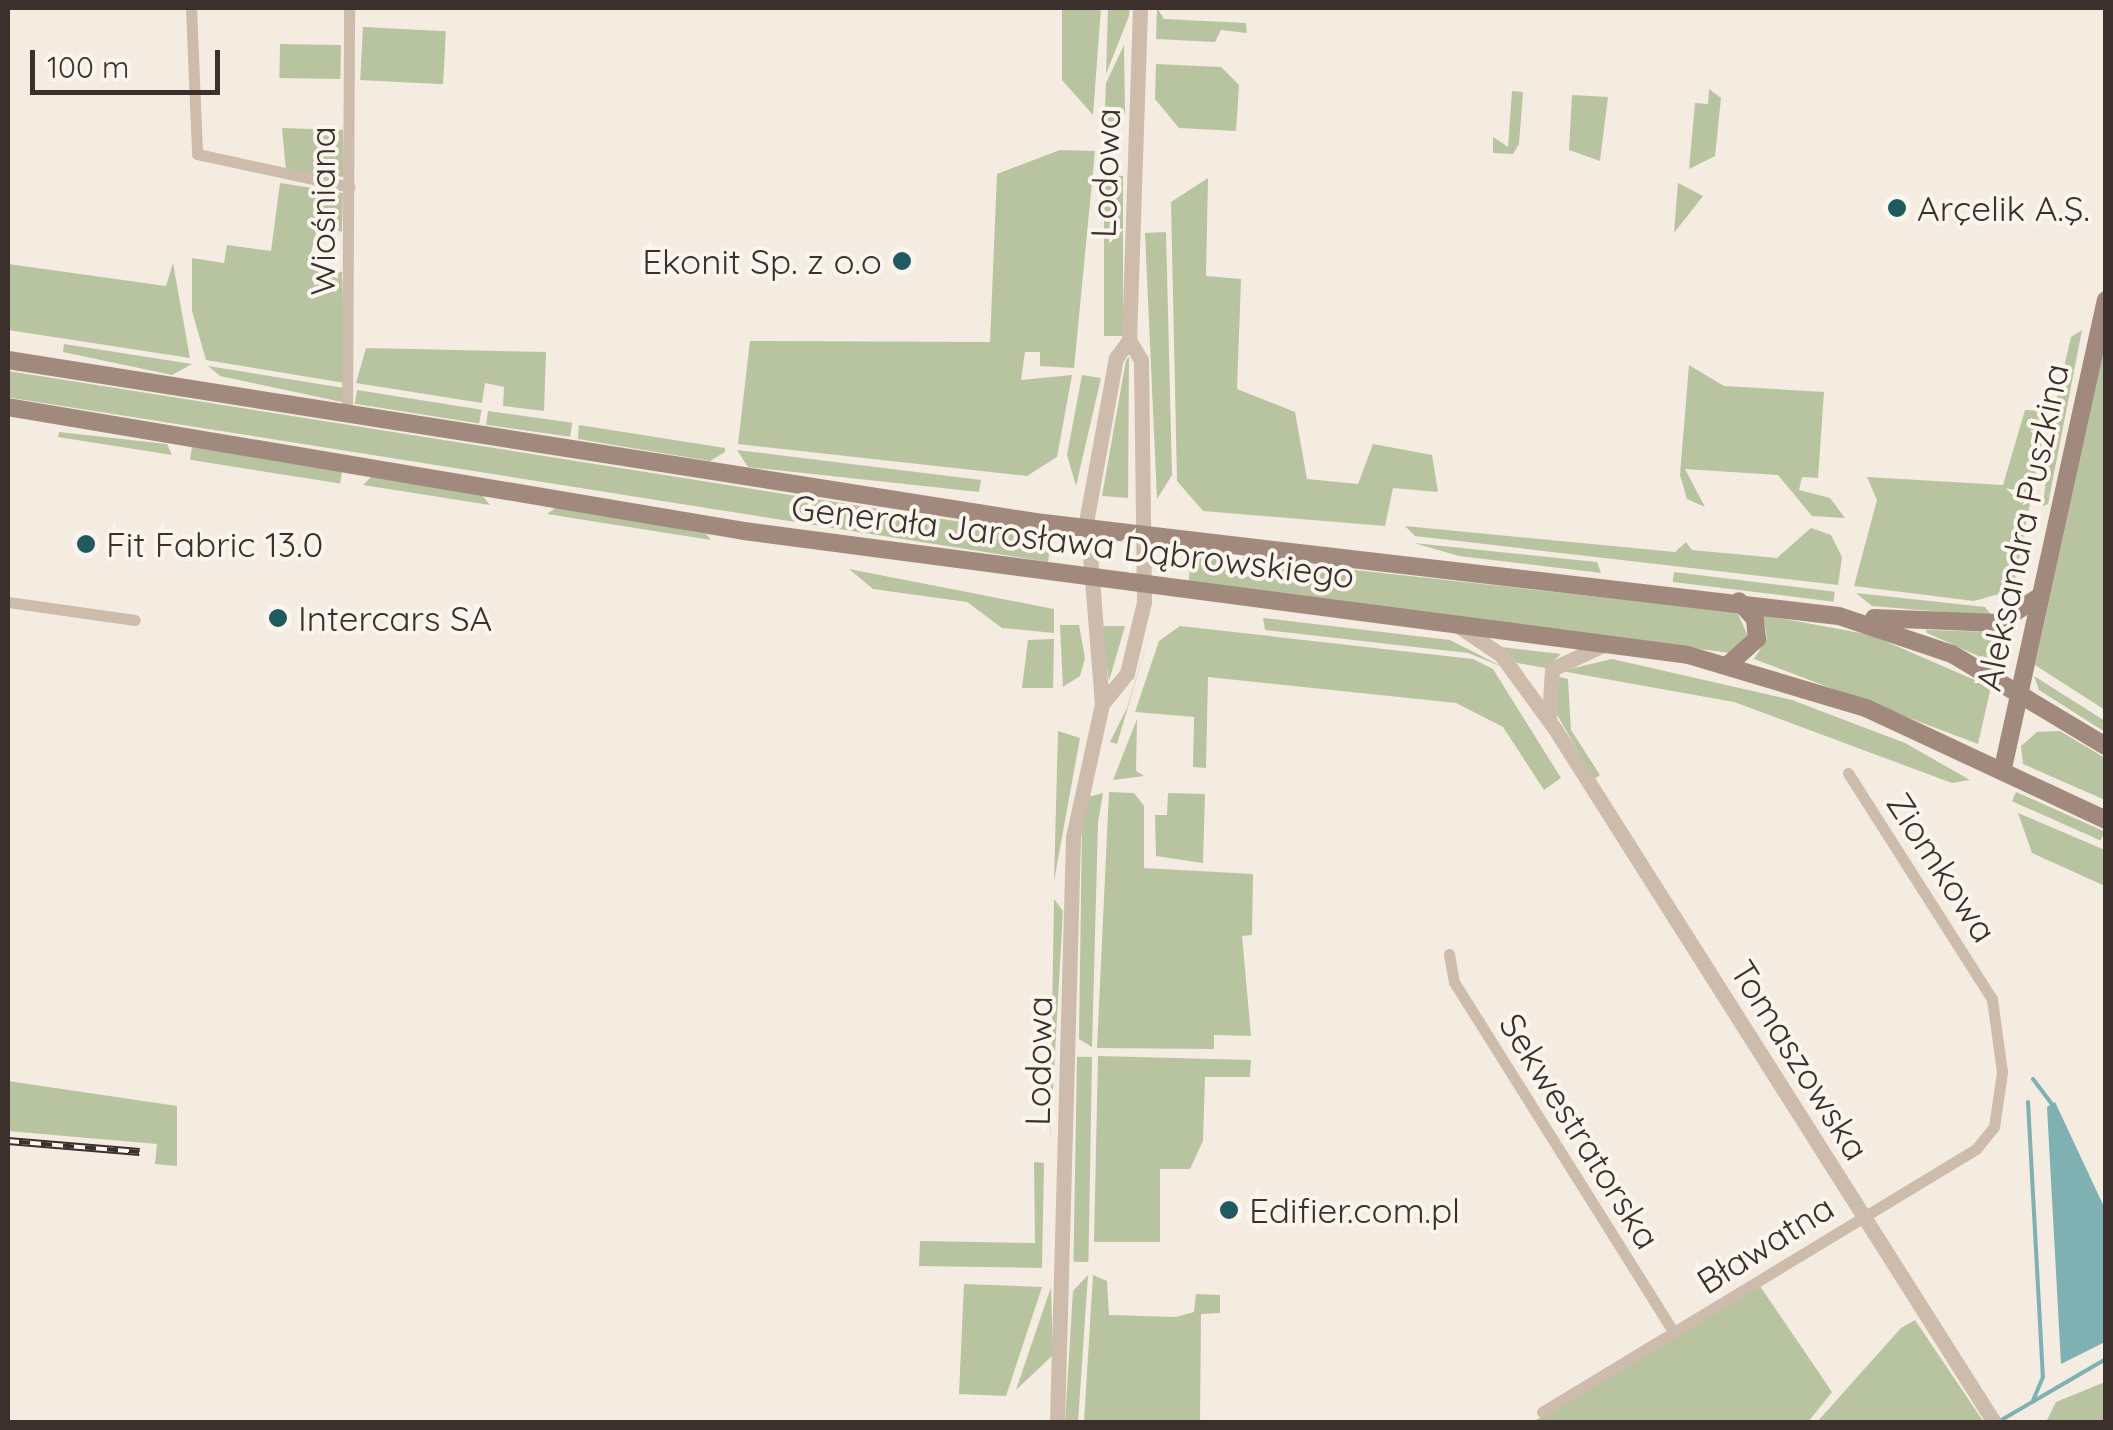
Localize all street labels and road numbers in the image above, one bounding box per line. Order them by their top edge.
street label: Lodowa [1082,107,1128,239]
street label: Wiośniana [301,126,343,296]
street label: Aleksandra Puszkina [1967,360,2077,694]
street label: Generała Jarosława Dąbrowskiego [789,486,1357,596]
street label: Ziomkowa [1878,784,2006,950]
street label: Tomaszowska [1722,952,1878,1168]
street label: Lodowa [1016,996,1060,1126]
street label: Sekwestratorska [1491,1006,1669,1256]
street label: Bławatna [1689,1186,1841,1302]

